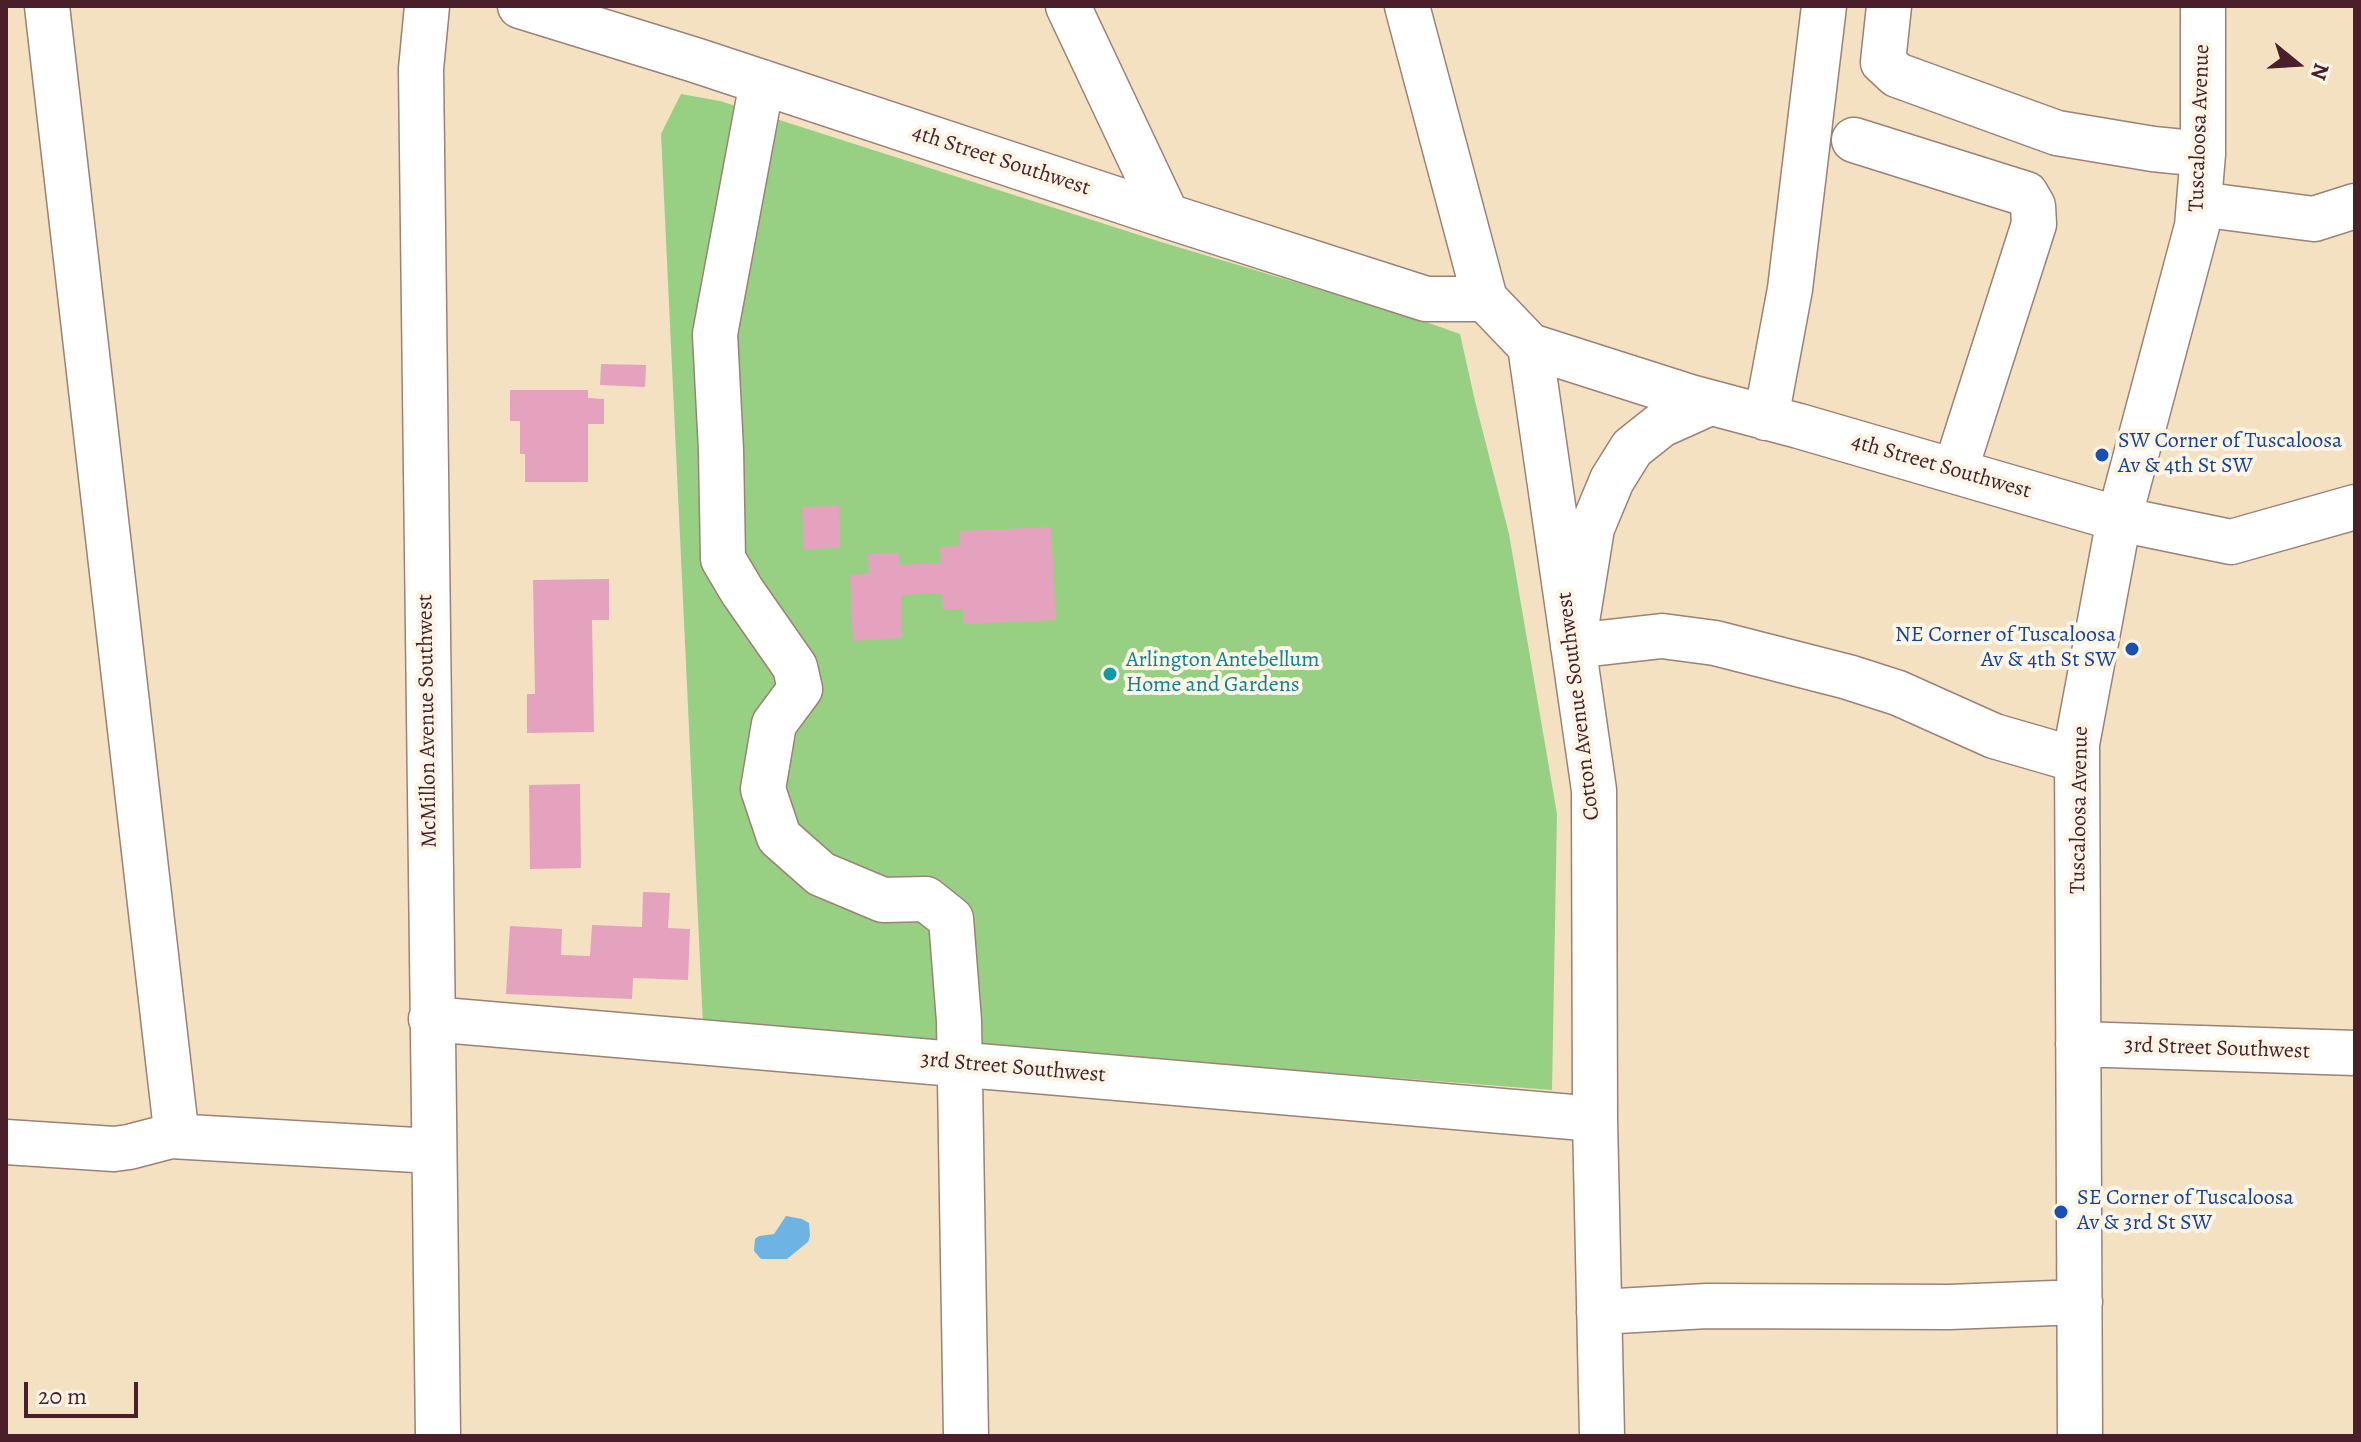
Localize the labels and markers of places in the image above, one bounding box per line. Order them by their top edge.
place label: SW Corner of Tuscaloosa Av & 4th St SW [2118,429,2342,480]
marker: SW Corner of Tuscaloosa Av & 4th St SW [2093,446,2111,464]
place label: NE Corner of Tuscaloosa Av & 4th St SW [1895,623,2116,674]
marker: NE Corner of Tuscaloosa Av & 4th St SW [2123,640,2141,658]
place label: Arlington Antebellum Home and Gardens [1126,648,1320,700]
marker: Arlington Antebellum Home and Gardens [1101,665,1119,683]
place label: SE Corner of Tuscaloosa Av & 3rd St SW [2077,1186,2294,1238]
marker: SE Corner of Tuscaloosa Av & 3rd St SW [2052,1203,2070,1221]

